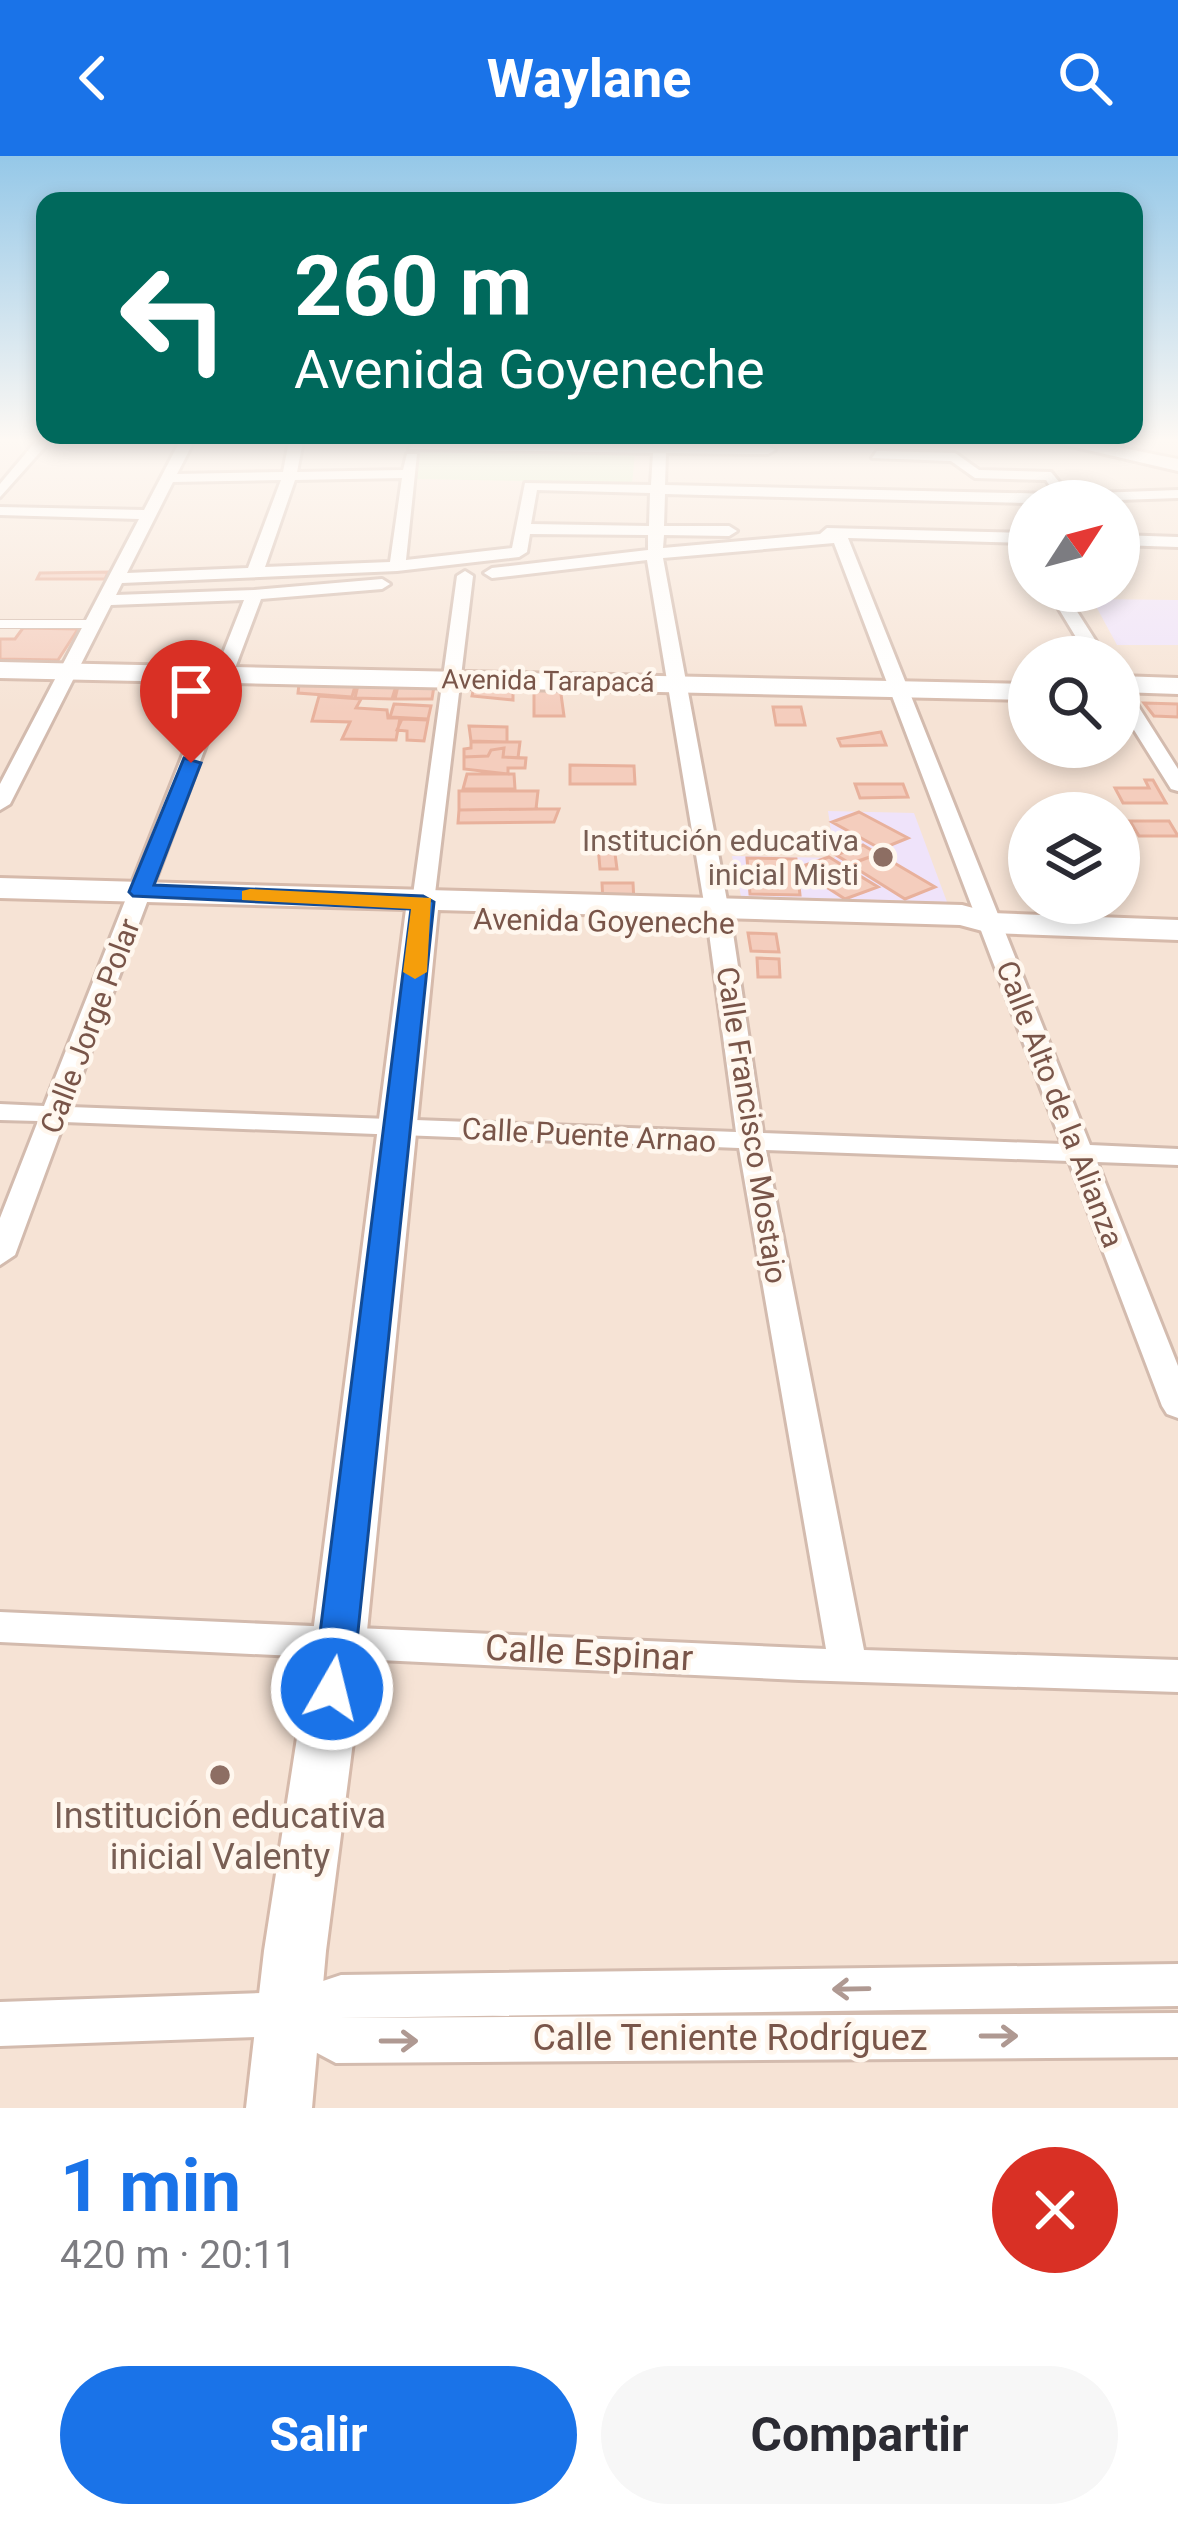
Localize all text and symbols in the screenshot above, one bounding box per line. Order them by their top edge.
icon: back [60,45,126,111]
icon: search [1052,45,1118,111]
text: Waylane [487,47,691,110]
text: 260 m [294,237,532,336]
icon: left [96,240,252,396]
text: Avenida Goyeneche [294,338,765,401]
north arrow [1008,480,1140,612]
map controls [1008,480,1140,924]
button: search [1008,636,1140,768]
pin [140,640,242,763]
icon: arrive [158,658,224,724]
street label: Avenida Tarapacá [441,663,655,699]
button: layers [1008,792,1140,924]
place label: Institución educativa inicial Misti [582,823,859,892]
marker: Institución educativa inicial Misti [870,844,896,870]
street label: Avenida Goyeneche [473,901,735,941]
street label: Calle Jorge Polar [33,914,147,1138]
street label: Calle Alto de la Alianza [989,956,1131,1252]
street label: Calle Francisco Mostajo [710,964,794,1286]
street label: Calle Puente Arnao [461,1111,717,1159]
position arrow [269,1626,395,1752]
street label: Calle Espinar [484,1627,694,1679]
marker: Institución educativa inicial Valenty [207,1762,233,1788]
place label: Institución educativa inicial Valenty [54,1795,386,1878]
one-way arrow [832,1978,871,2000]
street label: Calle Teniente Rodríguez [532,2017,928,2059]
one-way arrow [979,2025,1018,2047]
one-way arrow [379,2029,418,2052]
text: 1 min [60,2144,241,2229]
button: close [992,2147,1118,2273]
text: 420 m · 20:11 [60,2232,296,2278]
button: Salir [60,2366,577,2504]
button: Compartir [601,2366,1118,2504]

